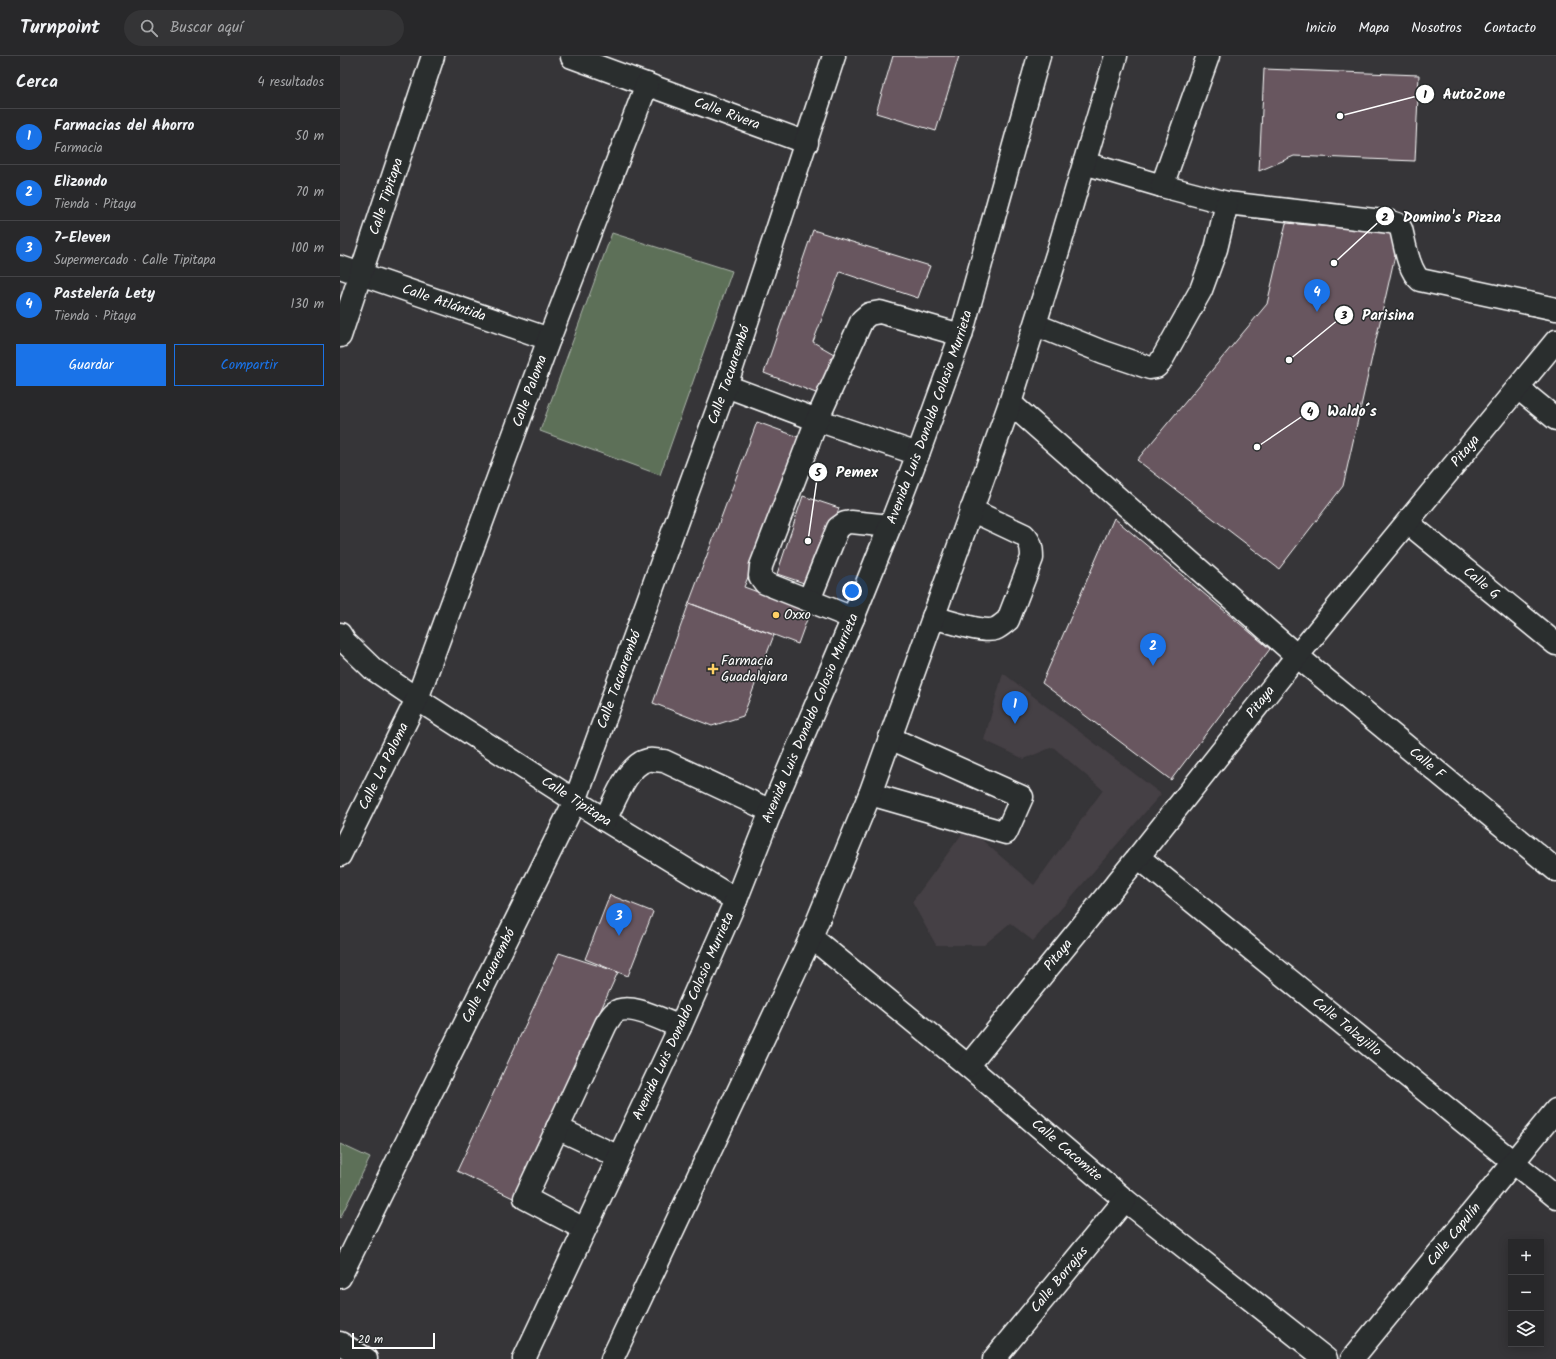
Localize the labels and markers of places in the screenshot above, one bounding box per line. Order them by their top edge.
callout: AutoZone [1415,81,1514,108]
callout: Domino's Pizza [1375,203,1509,230]
pin: 4 [1304,279,1330,312]
callout: Parisina [1334,301,1422,328]
callout: Waldo´s [1300,398,1385,425]
callout: Pemex [808,459,886,486]
place label: Oxxo [784,604,811,626]
marker: Oxxo [771,610,781,620]
pin: 2 [1140,633,1166,666]
place label: Farmacia Guadalajara [721,650,788,688]
marker: Farmacia Guadalajara [708,664,718,674]
pin: 1 [1002,691,1028,724]
pin: 3 [606,903,632,936]

